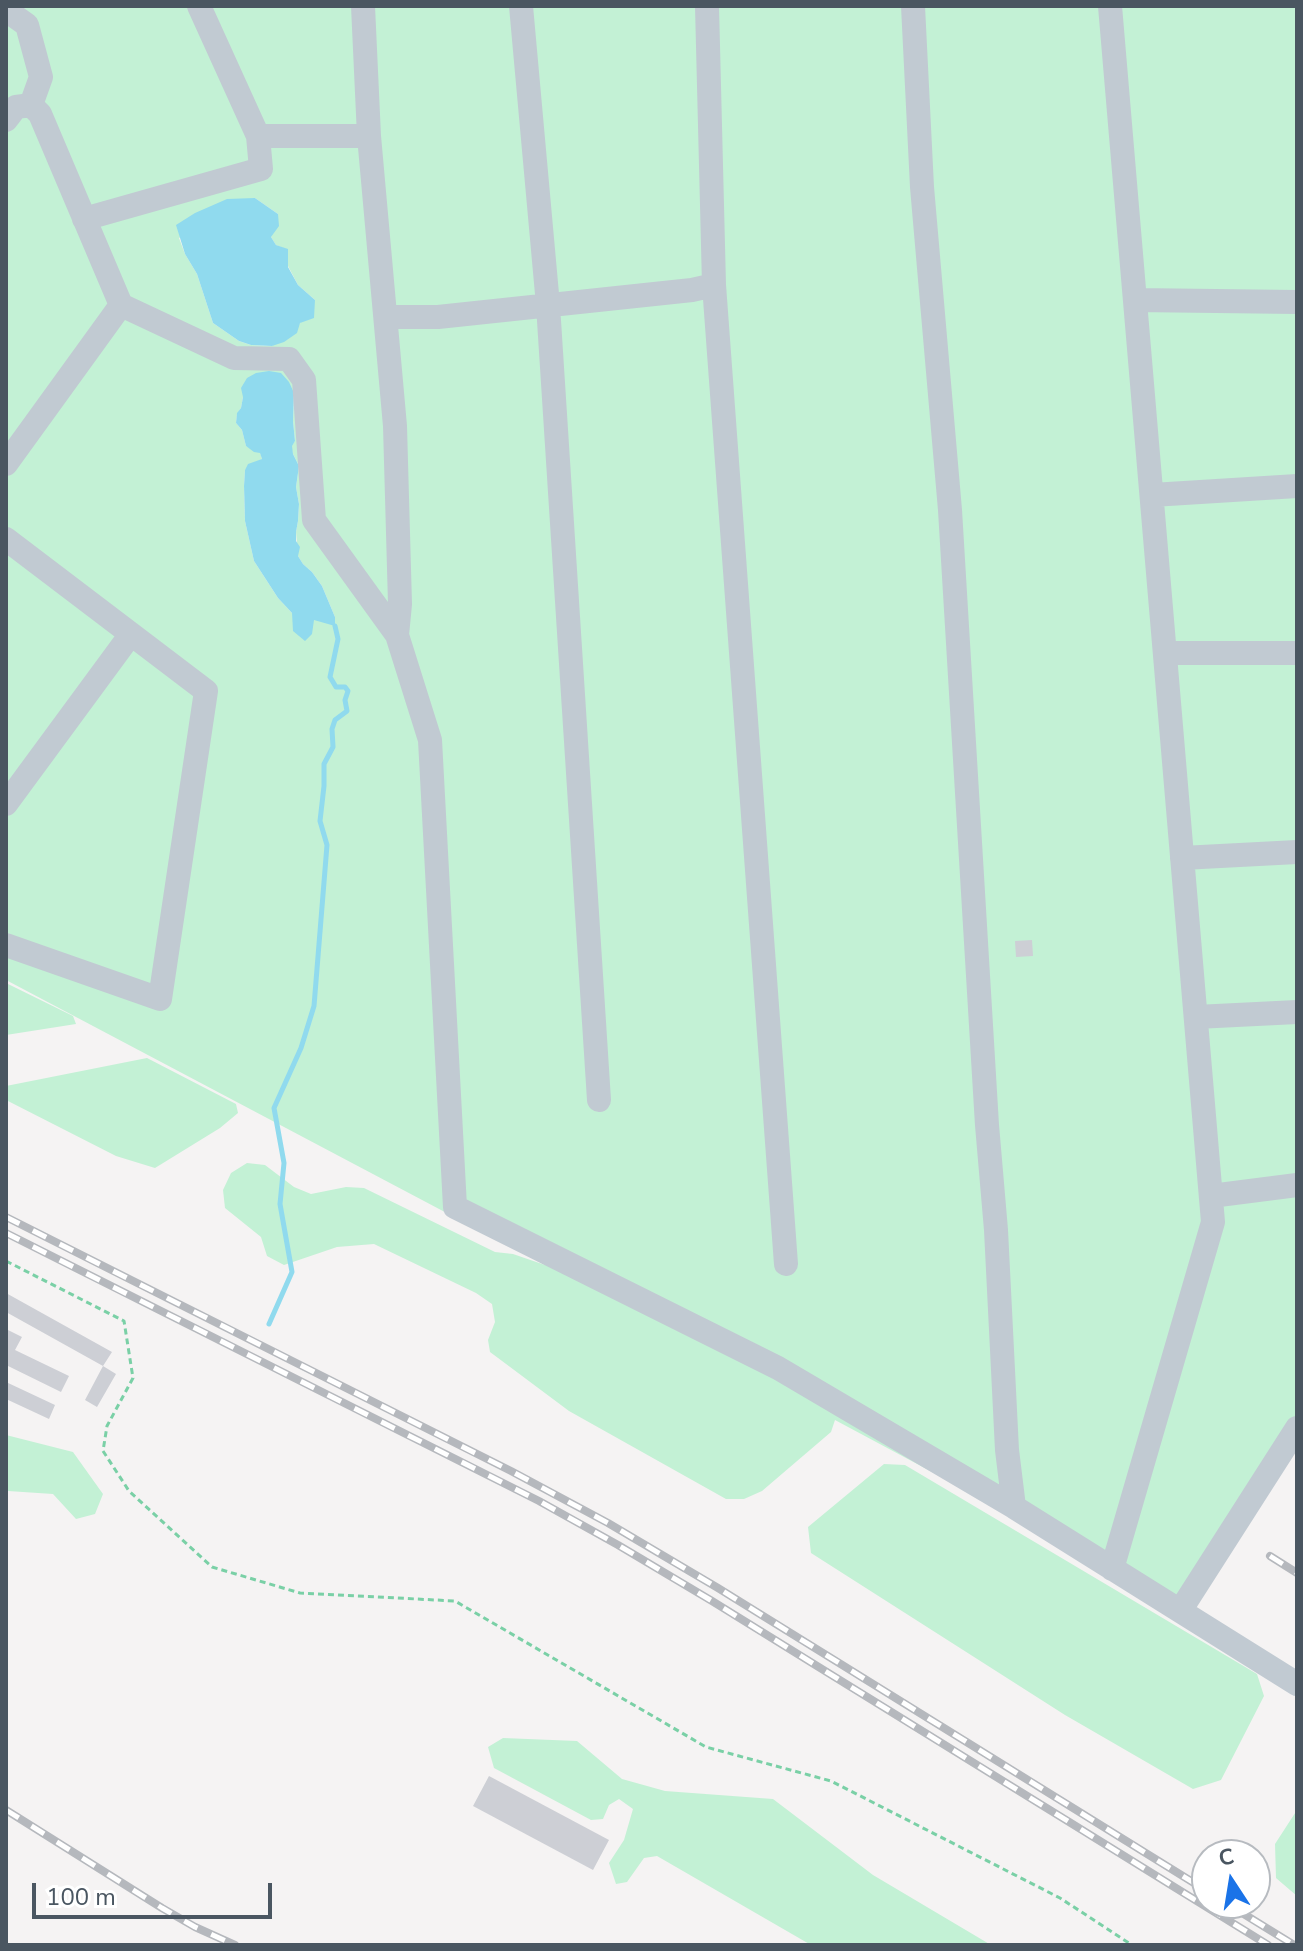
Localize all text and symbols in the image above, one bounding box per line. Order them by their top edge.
north arrow [1191,1839,1271,1919]
text: С [1216,1841,1237,1874]
scale bar [36,1867,276,1917]
text: 100 m [46,1881,116,1913]

